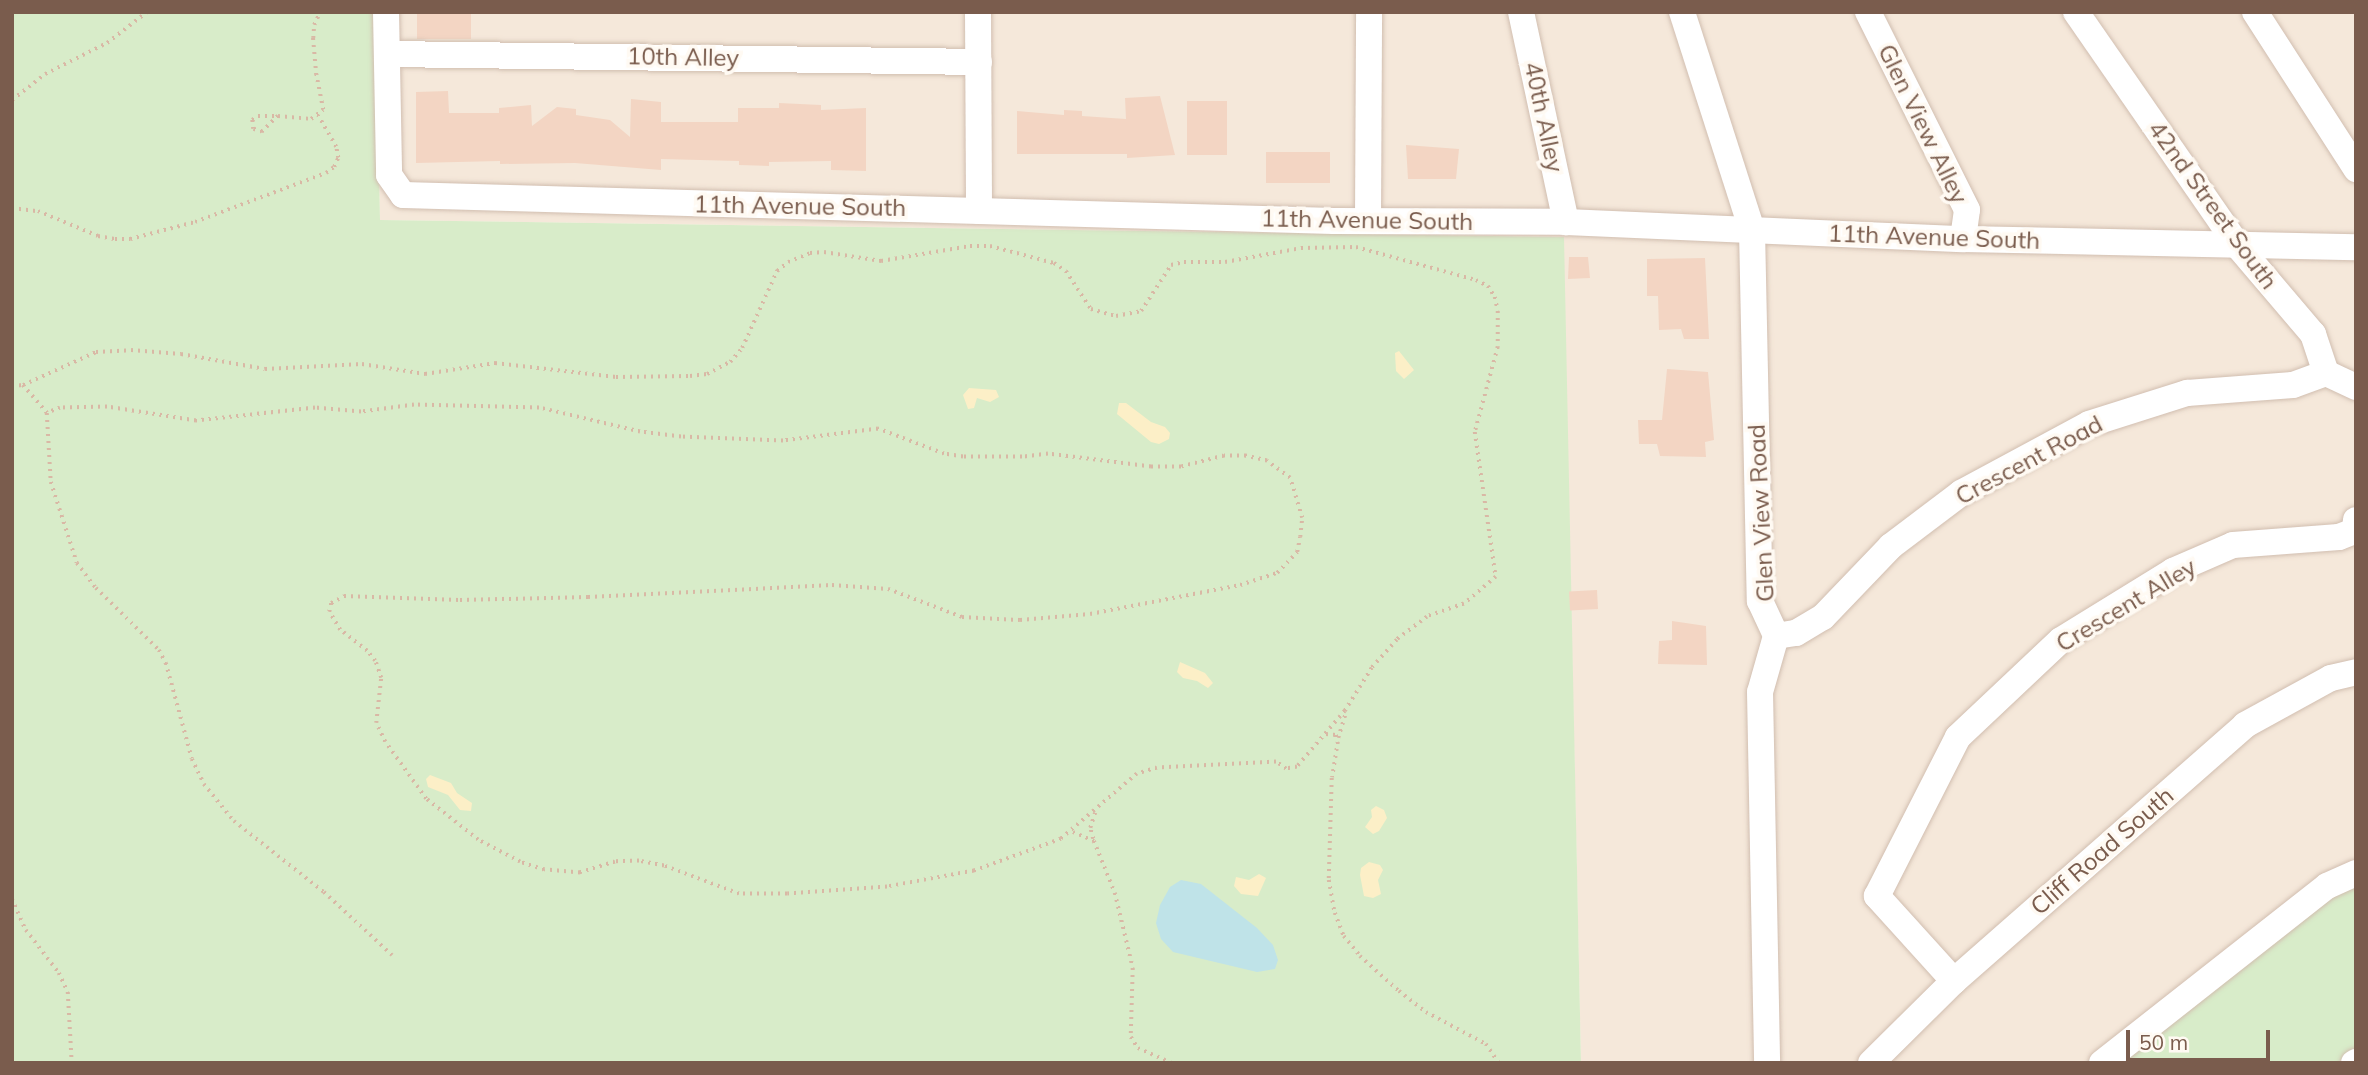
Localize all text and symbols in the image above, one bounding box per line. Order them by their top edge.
street label: Glen View Alley [1872,40,1974,208]
street label: 10th Alley [627,42,739,72]
street label: 40th Alley [1518,59,1570,175]
street label: 42nd Street South [2142,115,2284,295]
street label: 11th Avenue South [694,190,906,222]
street label: 11th Avenue South [1261,204,1473,236]
street label: 11th Avenue South [1827,219,2041,255]
street label: Crescent Road [1951,409,2107,511]
street label: Glen View Road [1742,423,1780,603]
street label: Crescent Alley [2051,552,2201,658]
street label: Cliff Road South [2025,781,2179,921]
scale bar [2130,1016,2274,1060]
text: 50 m [2139,1029,2188,1055]

